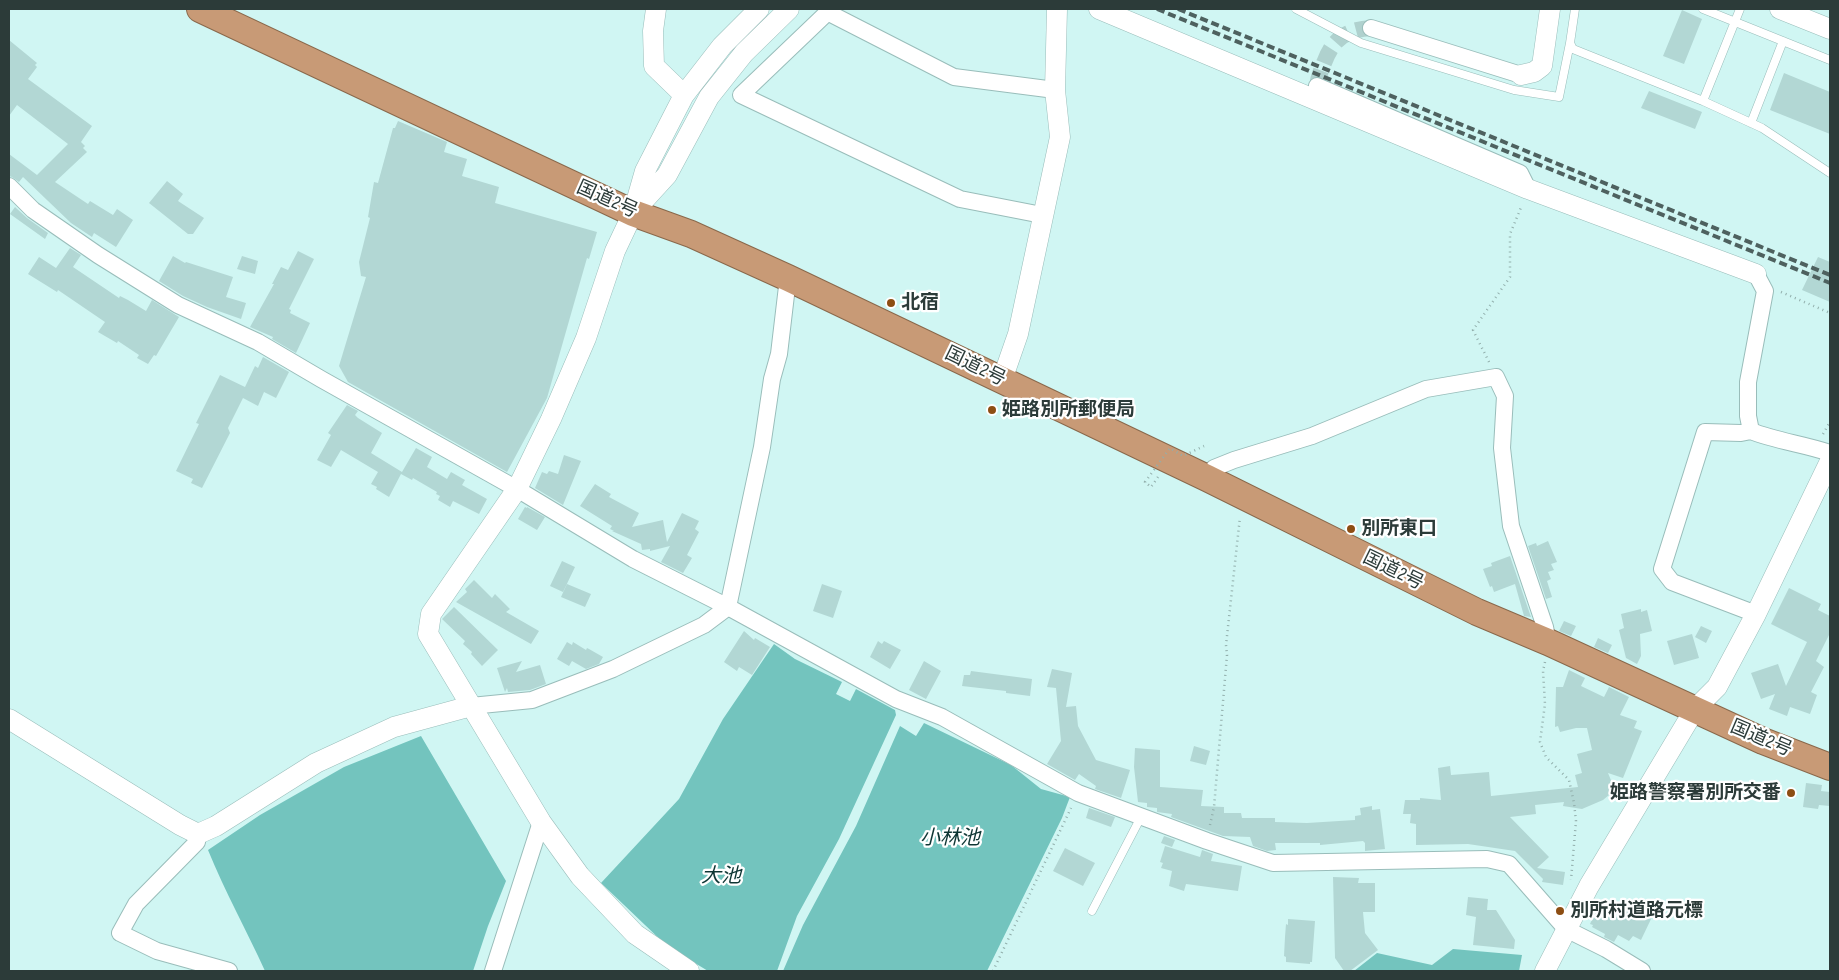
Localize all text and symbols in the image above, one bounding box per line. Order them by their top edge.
street label: 国道2号 [573,176,641,224]
place label: 北宿 [901,292,939,314]
marker: 北宿 [885,297,897,309]
street label: 国道2号 [941,343,1009,391]
place label: 姫路別所郵便局 [1002,399,1135,421]
marker: 姫路別所郵便局 [986,404,998,416]
place label: 別所東口 [1361,518,1437,540]
marker: 別所東口 [1345,523,1357,535]
street label: 国道2号 [1359,547,1427,595]
street label: 国道2号 [1727,716,1795,762]
place label: 姫路警察署別所交番 [1610,782,1781,804]
marker: 姫路警察署別所交番 [1785,787,1797,799]
water label: 小林池 [920,827,980,851]
water label: 大池 [701,865,741,889]
place label: 別所村道路元標 [1570,900,1703,922]
marker: 別所村道路元標 [1554,905,1566,917]

